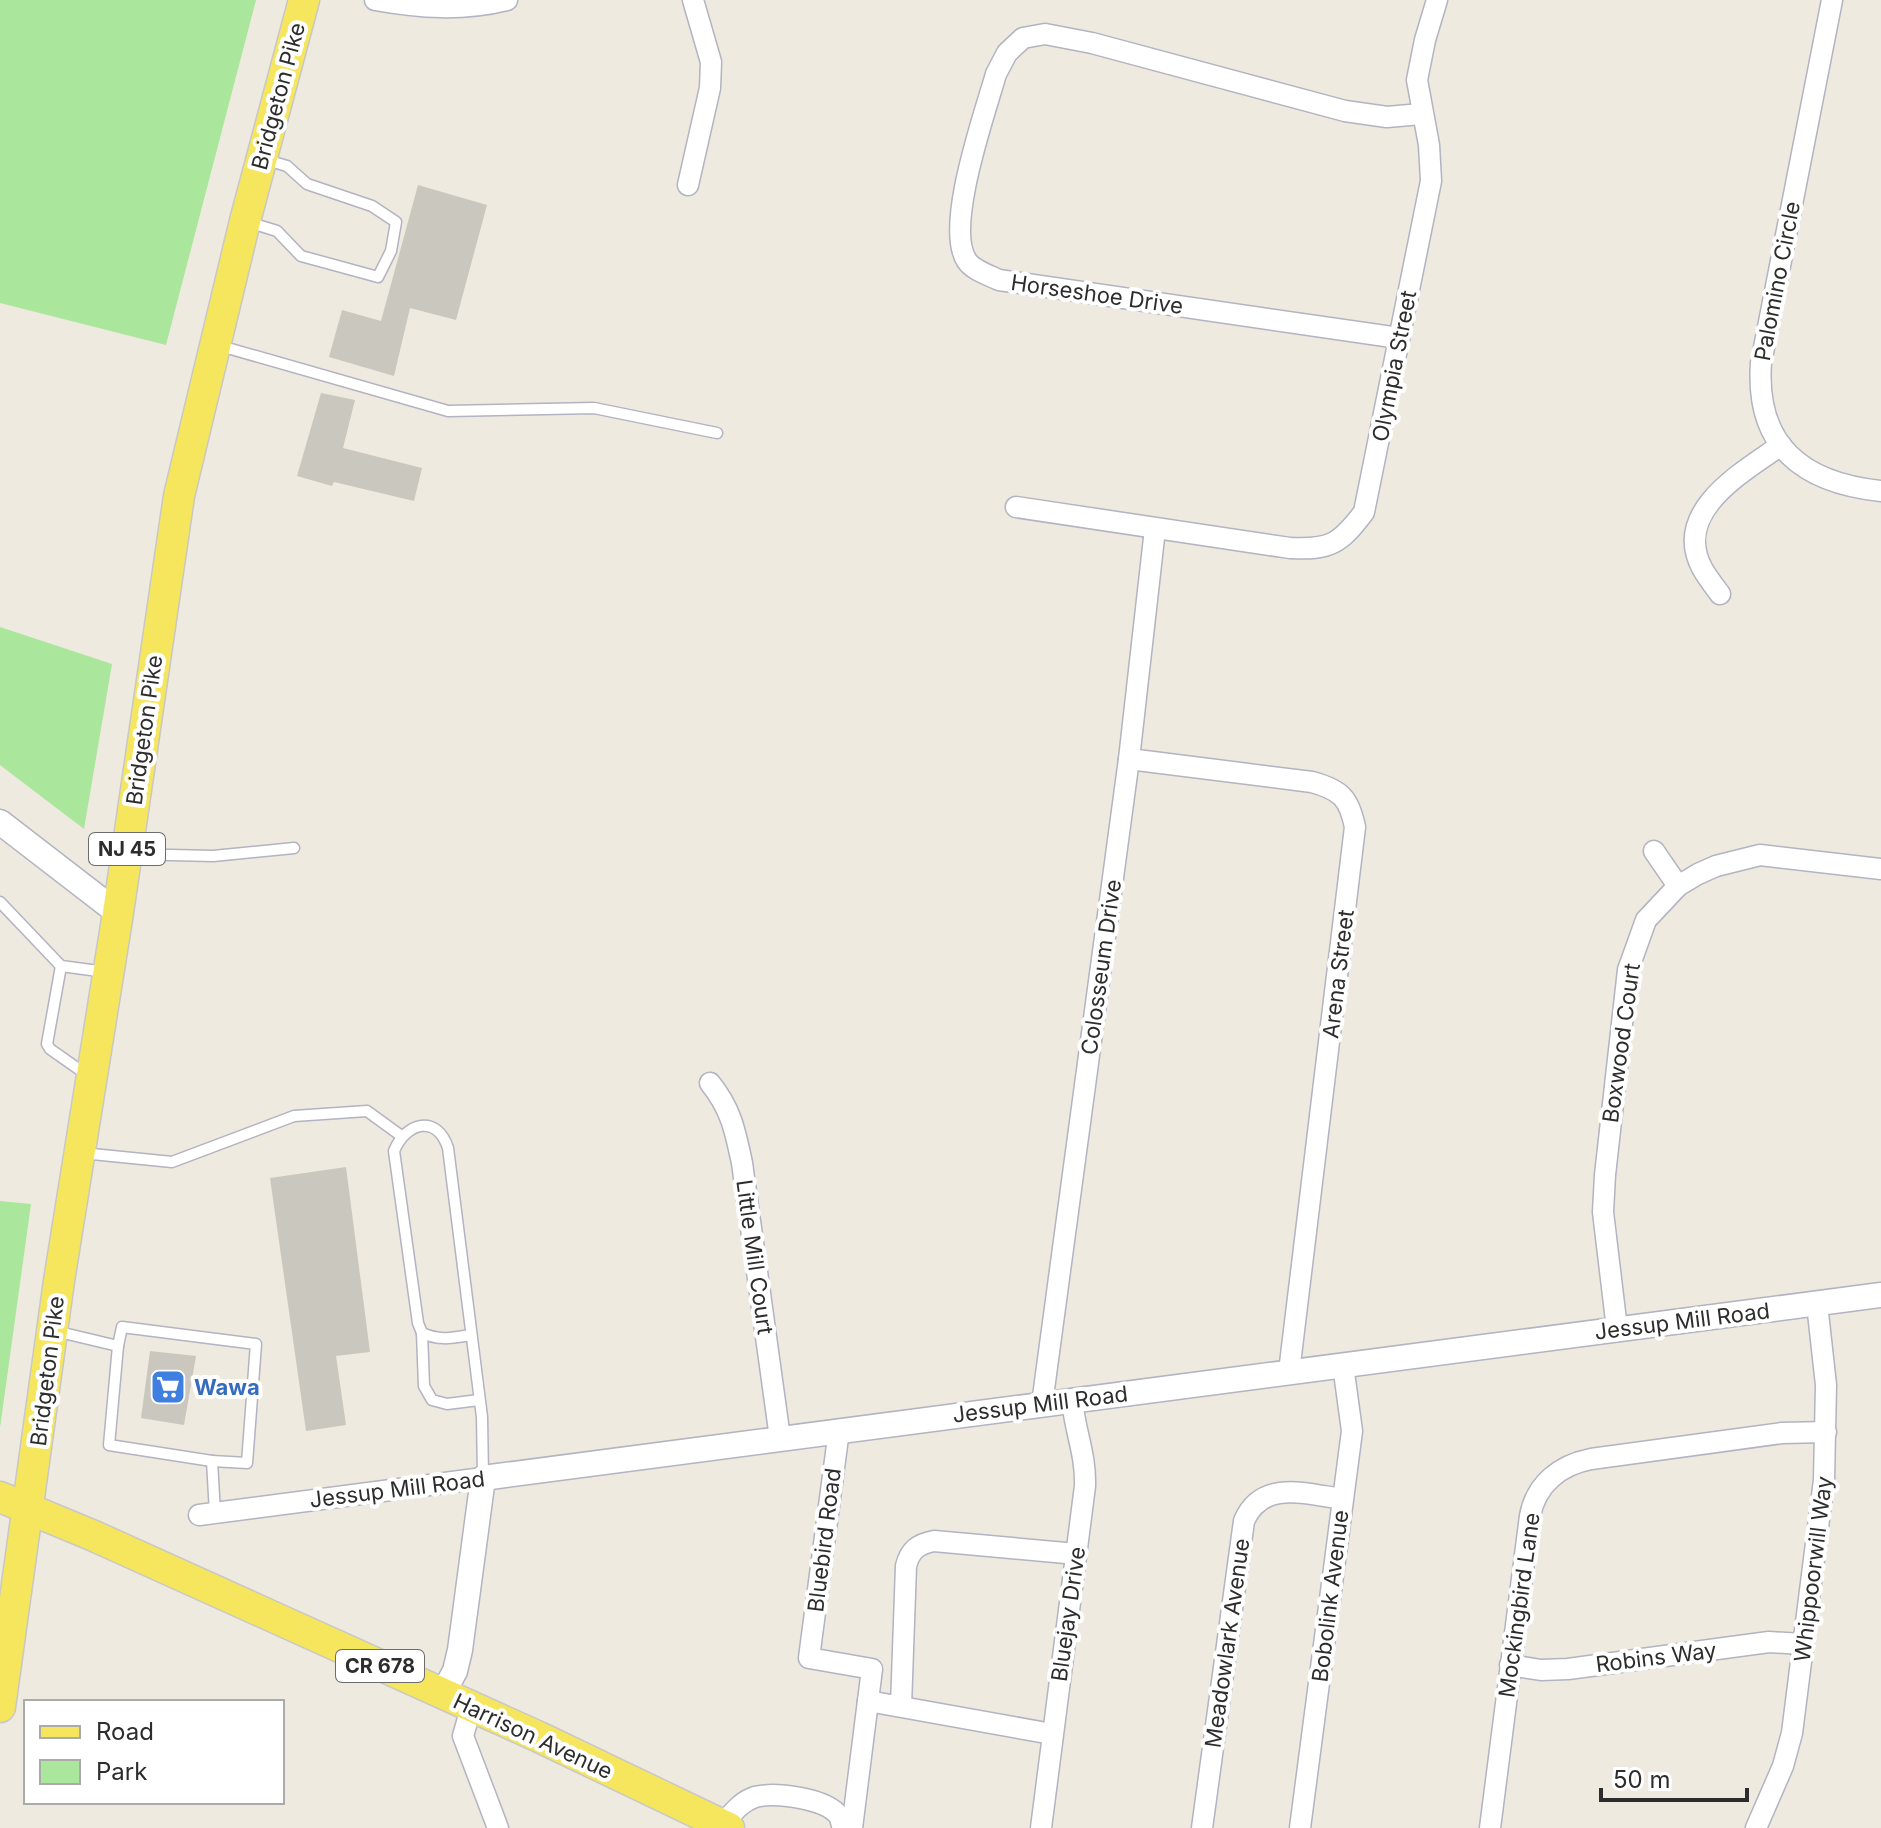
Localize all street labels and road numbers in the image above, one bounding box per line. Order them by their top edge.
street label: Bridgeton Pike [246,20,310,172]
street label: Palomino Circle [1749,199,1805,363]
street label: Horseshoe Drive [1009,269,1185,319]
street label: Olympia Street [1367,288,1421,444]
street label: Bridgeton Pike [121,653,167,807]
road number: NJ 45 [89,833,165,865]
street label: Colosseum Drive [1076,878,1126,1056]
street label: Arena Street [1317,908,1359,1040]
street label: Boxwood Court [1597,962,1645,1124]
street label: Little Mill Court [731,1178,779,1336]
street label: Bridgeton Pike [25,1294,69,1448]
street label: Jessup Mill Road [1593,1297,1771,1345]
street label: Jessup Mill Road [951,1380,1129,1428]
street label: Jessup Mill Road [308,1465,486,1513]
street label: Bluebird Road [802,1466,846,1614]
street label: Whippoorwill Way [1789,1475,1837,1663]
street label: Bobolink Avenue [1307,1508,1353,1684]
street label: Mockingbird Lane [1493,1511,1545,1699]
street label: Meadowlark Avenue [1199,1537,1255,1749]
street label: Bluejay Drive [1046,1545,1090,1683]
street label: Robins Way [1594,1637,1718,1677]
road number: CR 678 [336,1650,424,1682]
street label: Harrison Avenue [449,1688,617,1784]

